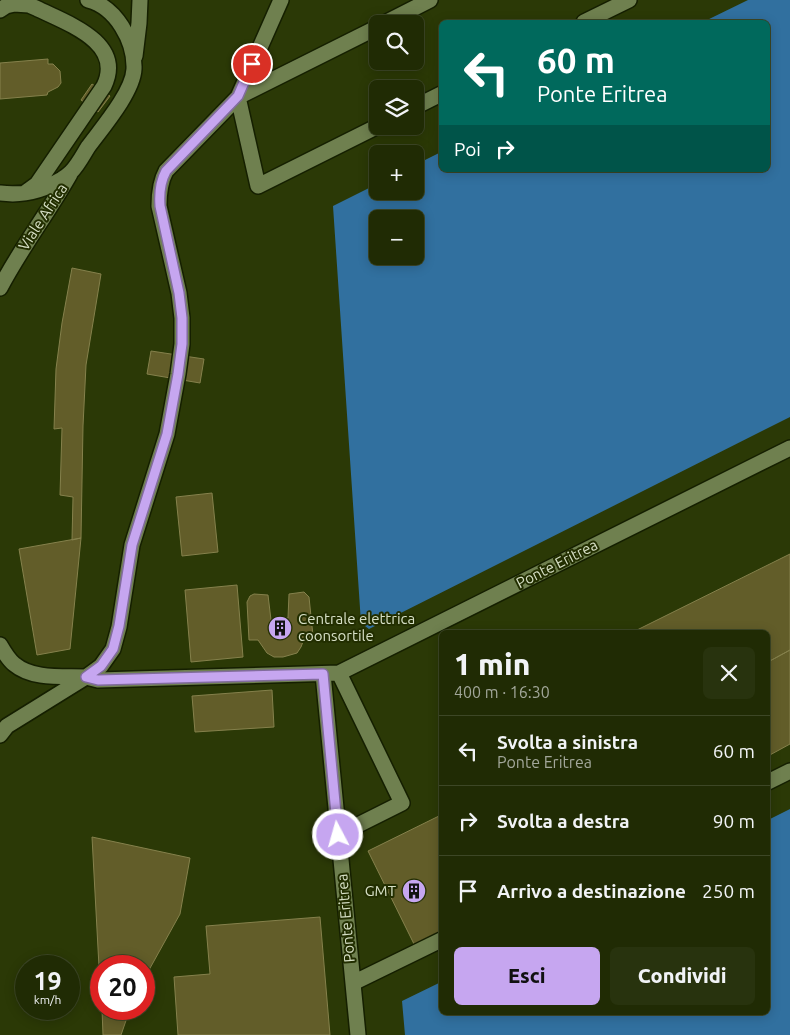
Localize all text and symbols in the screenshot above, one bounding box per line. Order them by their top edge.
map controls [369,15,424,265]
button: search [369,15,424,70]
icon: left [454,40,519,105]
text: 60 m [537,40,615,80]
pin [231,43,273,85]
icon: arrive [238,50,266,78]
button: layers [369,80,424,135]
text: Ponte Eritrea [537,81,668,106]
icon: right [491,135,519,163]
text: Poi [454,138,481,160]
button: + [369,145,424,200]
street label: Viale Africa [15,180,71,253]
button: − [369,210,424,265]
street label: Ponte Eritrea [513,536,600,591]
place label: Centrale elettrica coonsortile [298,610,415,644]
building icon: Centrale elettrica coonsortile [267,615,293,641]
text: 1 min [454,647,530,681]
button: close [703,647,755,699]
text: 400 m · 16:30 [454,683,550,701]
text: Svolta a sinistra [497,731,638,753]
icon: left [454,737,482,765]
text: 60 m [713,740,755,762]
text: Ponte Eritrea [497,753,592,771]
icon: right [454,807,482,835]
position arrow [311,808,363,860]
text: Svolta a destra [497,810,630,832]
text: 90 m [713,810,755,832]
street label: Ponte Eritrea [333,873,358,963]
icon: arrive [454,877,482,905]
building icon: GMT [401,878,427,904]
text: Arrivo a destinazione [497,880,686,902]
text: 250 m [702,880,755,902]
place label: GMT [365,882,397,899]
button: Esci [454,947,600,1005]
button: Condividi [610,947,755,1005]
speed limit sign: 20 [90,955,155,1020]
text: 19 [33,967,62,995]
text: km/h [34,993,61,1006]

